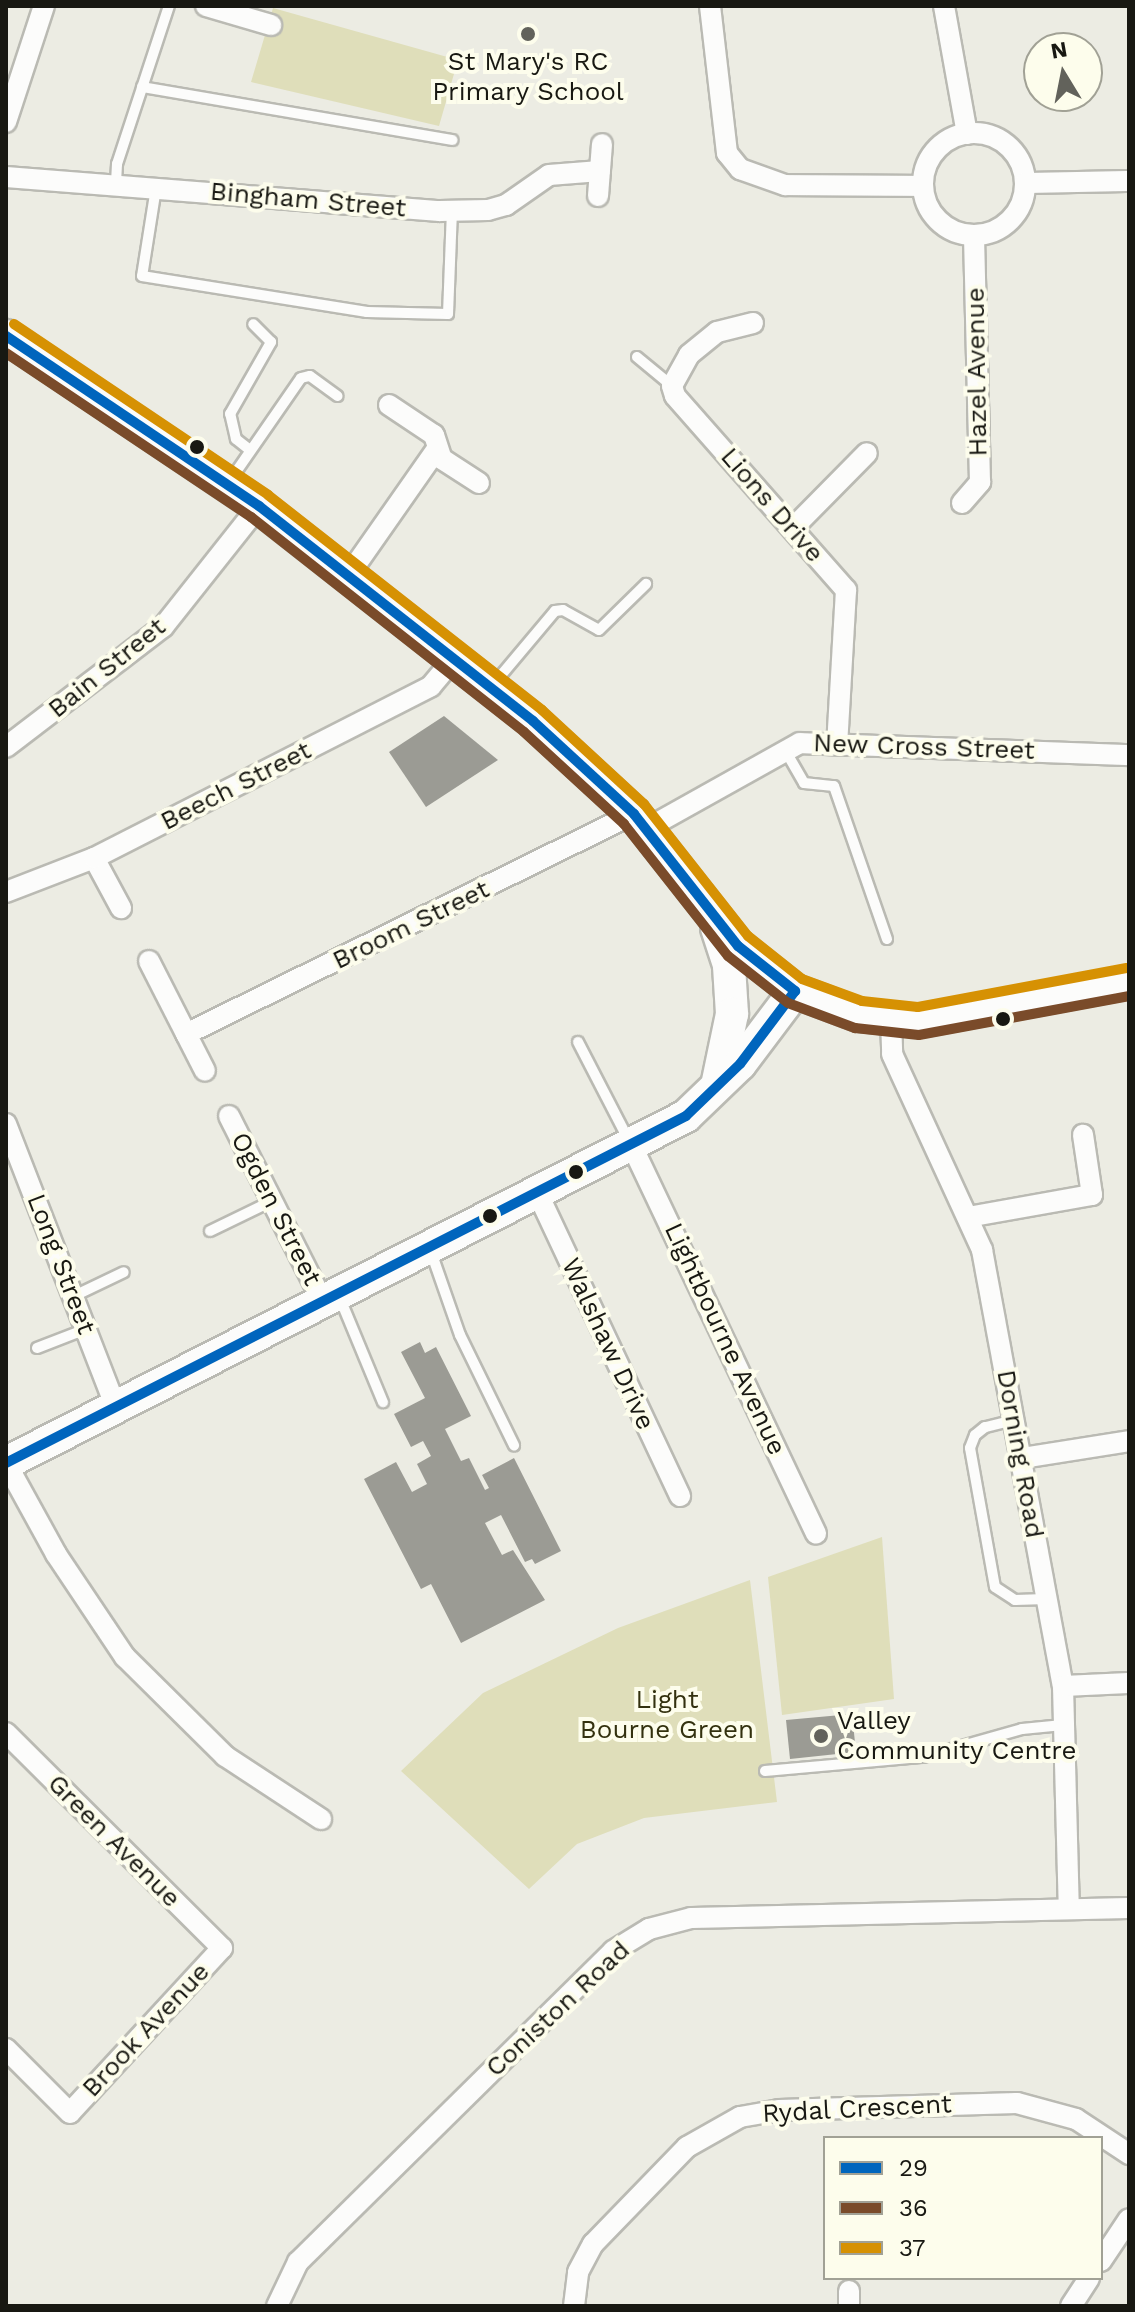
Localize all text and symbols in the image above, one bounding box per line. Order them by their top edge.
marker: St Mary's RC Primary School [519,25,537,43]
north arrow [1023,32,1103,112]
text: N [1049,36,1069,64]
place label: St Mary's RC Primary School [432,46,624,108]
street label: Bingham Street [209,176,407,224]
street label: Hazel Avenue [960,286,994,458]
unlabelled marker [189,439,205,455]
street label: Lions Drive [714,441,830,569]
street label: Bain Street [42,611,172,725]
street label: New Cross Street [812,728,1036,766]
street label: Beech Street [156,735,316,837]
street label: Broom Street [328,874,494,976]
unlabelled marker [995,1011,1011,1027]
street label: Ogden Street [224,1127,328,1291]
unlabelled marker [568,1164,584,1180]
street label: Long Street [20,1189,102,1339]
unlabelled marker [482,1208,498,1224]
street label: Lightbourne Avenue [657,1217,793,1461]
street label: Walshaw Drive [555,1253,661,1435]
street label: Dorning Road [990,1367,1050,1541]
park label: Light Bourne Green [580,1684,754,1746]
place label: Valley Community Centre [837,1705,1077,1766]
marker: Valley Community Centre [812,1727,830,1745]
street label: Green Avenue [41,1768,187,1914]
street label: Coniston Road [480,1934,636,2084]
street label: Brook Avenue [75,1956,217,2104]
street label: Rydal Crescent [761,2088,953,2130]
legend [823,2136,1103,2280]
text: 29 [899,2154,928,2182]
text: 36 [899,2194,928,2222]
text: 37 [899,2234,926,2262]

